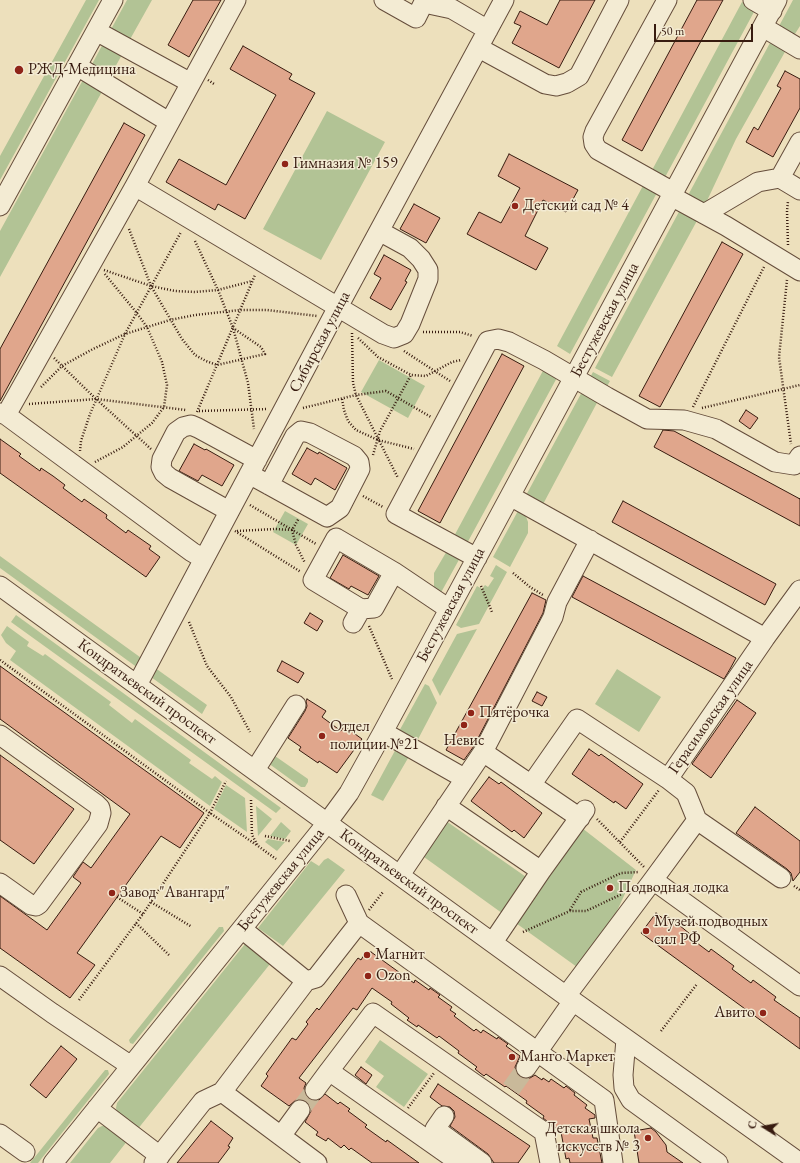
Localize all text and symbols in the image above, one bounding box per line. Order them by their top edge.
scale bar [656,16,755,42]
text: 50 m [661,23,684,39]
place label: РЖД-Медицина [28,60,136,80]
marker: РЖД-Медицина [13,64,25,76]
place label: Гимназия № 159 [293,154,398,174]
marker: Гимназия № 159 [280,159,290,169]
place label: Детский сад № 4 [523,196,629,216]
marker: Детский сад № 4 [510,201,520,211]
street label: Бестужевская улица [567,259,643,381]
street label: Сибирская улица [285,288,355,396]
street label: Бестужевская улица [413,544,489,666]
street label: Кондратьевский проспект [74,635,220,749]
street label: Герасимовская улица [665,656,757,778]
place label: Пятёрочка [479,703,549,723]
marker: Пятёрочка [466,708,476,718]
place label: Отдел полиции №21 [330,717,419,755]
marker: Невис [459,720,469,730]
marker: Отдел полиции №21 [317,731,327,741]
place label: Невис [444,731,484,751]
street label: Бестужевская улица [233,825,329,935]
street label: Кондратьевский проспект [336,825,482,939]
place label: Подводная лодка [618,878,729,898]
place label: Завод "Авангард" [120,883,230,903]
marker: Подводная лодка [605,883,615,893]
marker: Завод "Авангард" [107,888,117,898]
place label: Музей подводных сил РФ [654,912,768,950]
marker: Музей подводных сил РФ [641,926,651,936]
place label: Магнит [375,945,424,965]
marker: Магнит [362,950,372,960]
place label: Ozon [376,966,411,986]
marker: Ozon [363,971,373,981]
place label: Авито [714,1003,755,1023]
marker: Авито [758,1008,768,1018]
place label: Манго Маркет [520,1047,615,1067]
marker: Манго Маркет [507,1052,517,1062]
north arrow [744,1107,784,1147]
place label: Детская школа искусств № 3 [546,1119,640,1157]
text: С [745,1120,760,1130]
marker: Детская школа искусств № 3 [643,1133,653,1143]

